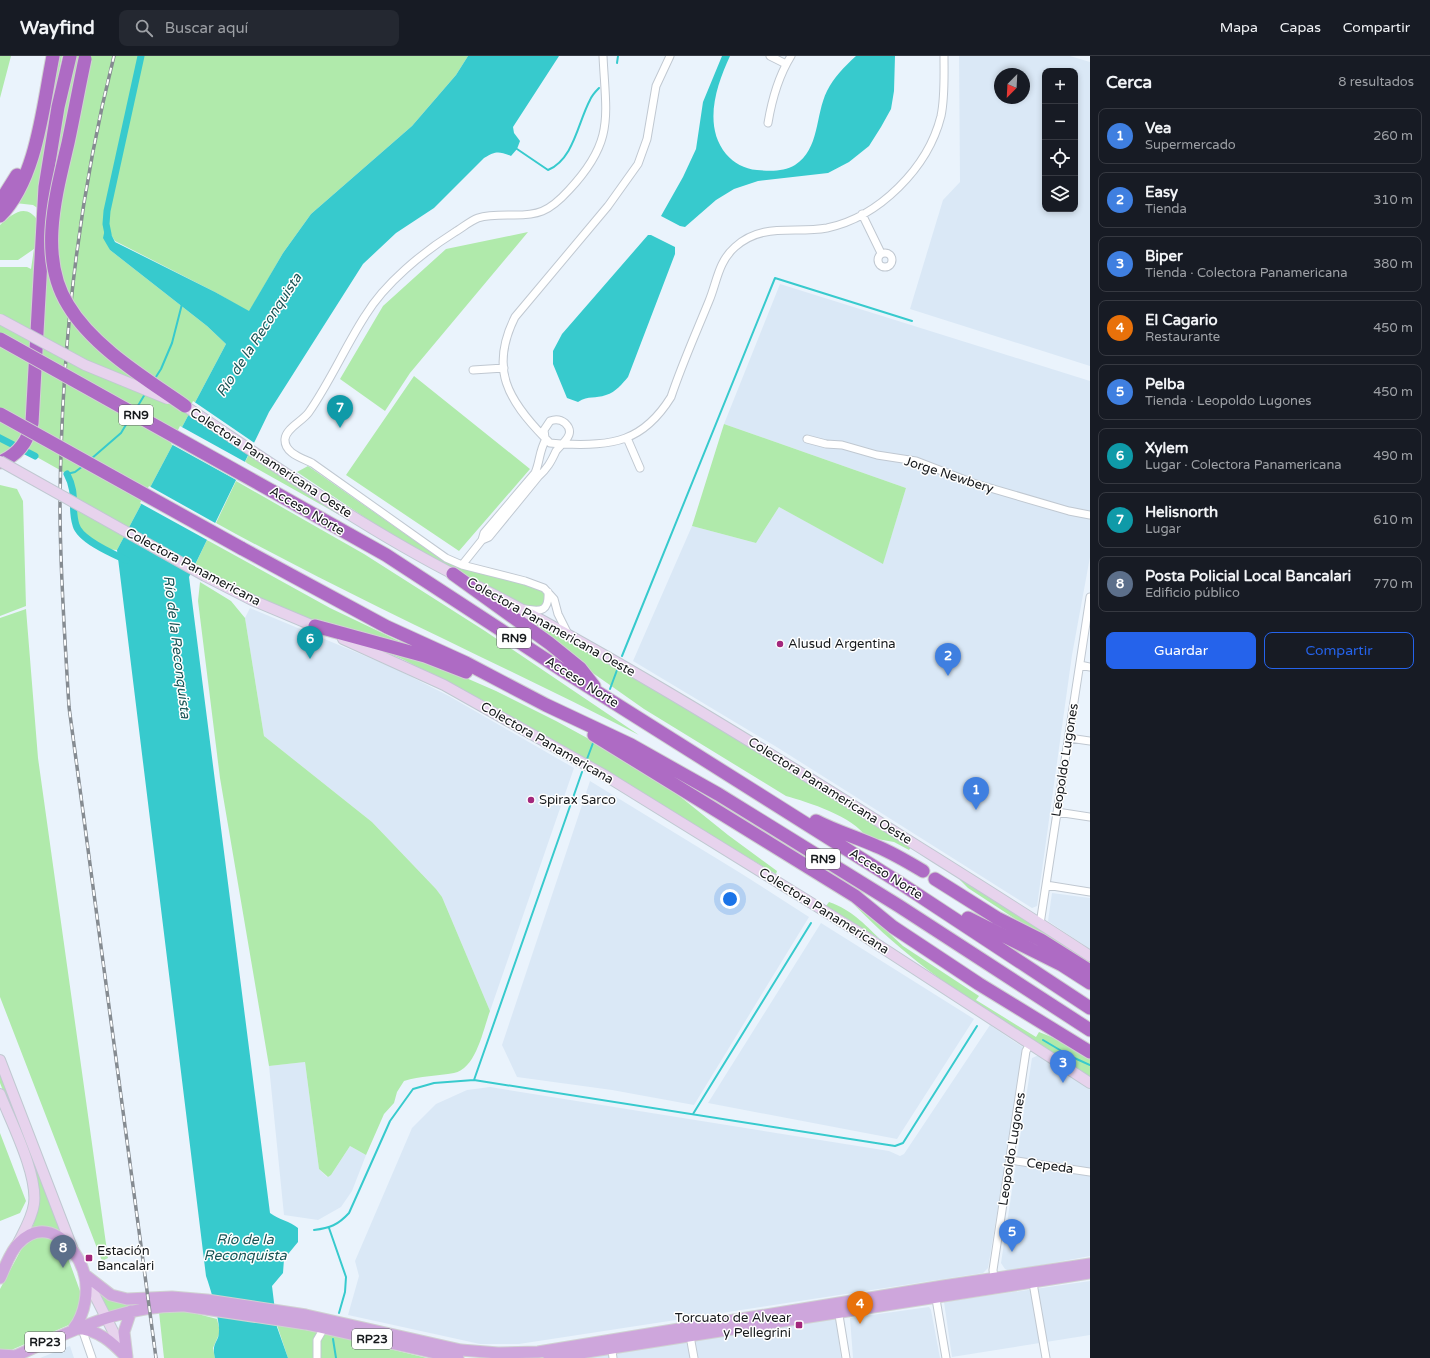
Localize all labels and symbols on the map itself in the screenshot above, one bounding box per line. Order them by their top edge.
north arrow [994,68,1030,104]
water label: Río de la Reconquista [213,269,306,400]
pin: 7 [327,395,353,428]
road number: RN9 [119,405,153,425]
street label: Colectora Panamericana Oeste [187,405,355,521]
street label: Jorge Newbery [902,453,996,497]
street label: Acceso Norte [267,483,347,539]
street label: Colectora Panamericana [123,525,263,609]
water label: Río de la Reconquista [160,574,194,721]
street label: Colectora Panamericana Oeste [464,574,638,680]
pin: 6 [297,626,323,659]
road number: RN9 [497,628,531,648]
place label: Alusud Argentina [788,636,896,652]
marker: Alusud Argentina [775,639,785,649]
pin: 2 [935,643,961,676]
street label: Acceso Norte [542,653,622,711]
street label: Colectora Panamericana [478,698,616,788]
street label: Leopoldo Lugones [1048,702,1082,818]
street label: Colectora Panamericana Oeste [745,734,915,848]
pin: 1 [963,777,989,810]
place label: Spirax Sarco [539,792,616,808]
marker: Spirax Sarco [526,795,536,805]
street label: Acceso Norte [846,845,926,903]
road number: RN9 [806,849,840,869]
street label: Colectora Panamericana [756,864,892,958]
your location [720,889,740,909]
pin: 3 [1050,1050,1076,1083]
street label: Leopoldo Lugones [995,1091,1029,1207]
street label: Cepeda [1025,1155,1075,1177]
pin: 5 [999,1219,1025,1252]
water label: Río de la Reconquista [203,1231,288,1264]
pin: 8 [50,1235,76,1268]
place label: Estación Bancalari [97,1243,154,1274]
marker: Estación Bancalari [84,1253,94,1263]
pin: 4 [847,1291,873,1324]
place label: Torcuato de Alvear y Pellegrini [675,1310,791,1341]
marker: Torcuato de Alvear y Pellegrini [794,1320,804,1330]
road number: RP23 [352,1329,392,1349]
road number: RP23 [25,1332,65,1352]

